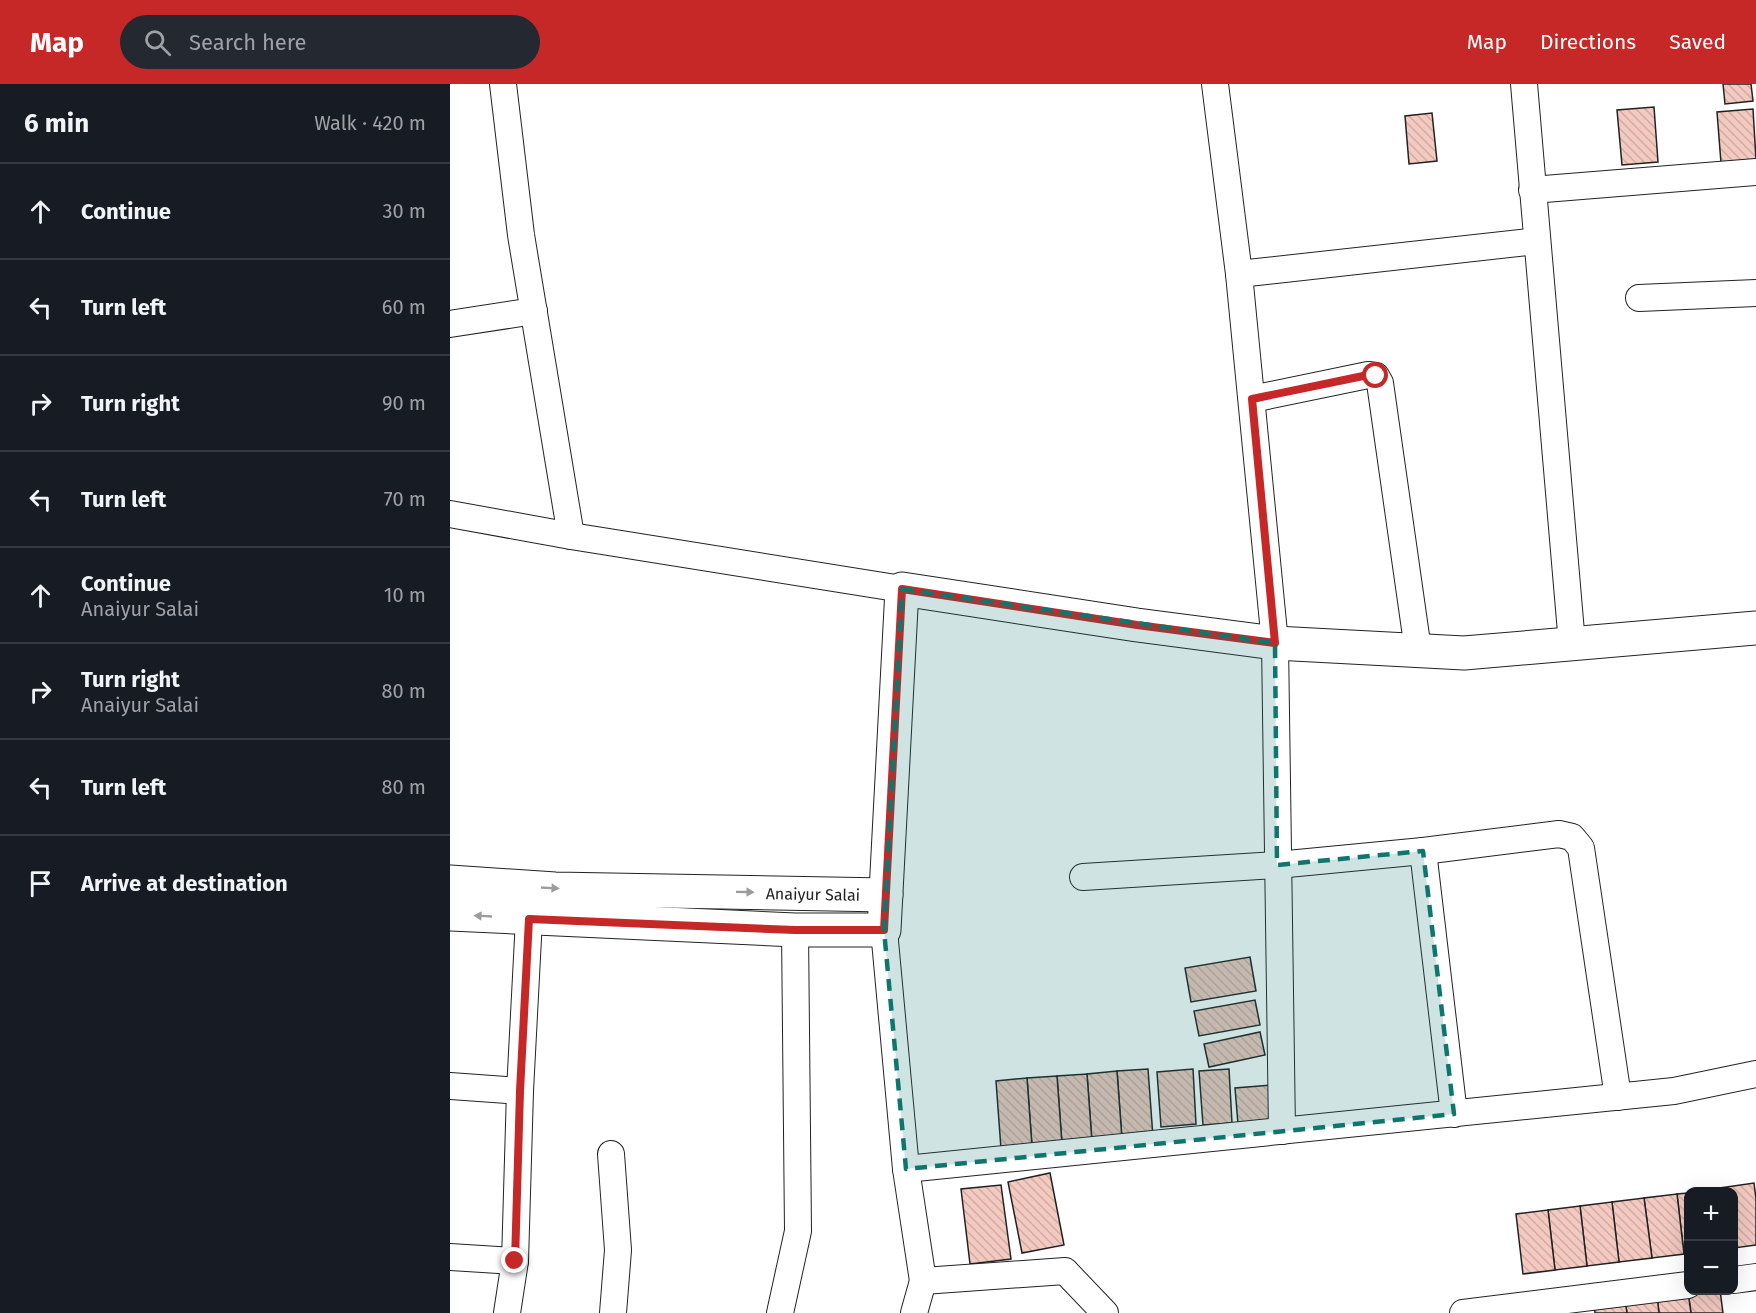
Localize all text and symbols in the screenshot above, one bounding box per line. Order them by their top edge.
search box [120,15,540,69]
text: Map [30,26,84,59]
icon: search [141,26,174,59]
text: Search here [189,29,307,56]
text: Map [1467,29,1507,55]
text: Directions [1540,29,1636,55]
text: Saved [1669,29,1726,55]
text: 6 min [24,108,89,139]
text: Walk · 420 m [314,111,426,135]
icon: ahead [24,195,57,228]
text: Continue [81,198,171,225]
text: 30 m [382,199,426,223]
icon: left [24,291,57,324]
text: Turn left [81,294,166,321]
text: 60 m [382,295,426,319]
route start [1362,362,1388,388]
icon: right [24,387,57,420]
text: Turn right [81,390,180,417]
text: 90 m [382,391,426,415]
icon: left [24,483,57,516]
text: Turn left [81,486,166,513]
text: 70 m [384,487,426,511]
text: Continue [81,570,171,597]
icon: ahead [24,579,57,612]
text: 10 m [384,583,426,607]
text: Anaiyur Salai [81,597,199,621]
text: Turn right [81,666,180,693]
icon: right [24,675,57,708]
text: 80 m [381,679,426,703]
text: Anaiyur Salai [81,693,199,717]
icon: left [24,771,57,804]
text: Turn left [81,774,166,801]
text: 80 m [381,775,426,799]
icon: arrive [24,867,57,900]
text: Arrive at destination [81,870,288,897]
one-way arrow [541,884,560,893]
street label: Anaiyur Salai [766,884,860,905]
one-way arrow [736,887,755,897]
one-way arrow [474,911,493,921]
map controls [1684,1187,1738,1295]
button: + [1684,1187,1738,1241]
button: − [1684,1241,1738,1295]
route end [501,1247,527,1273]

